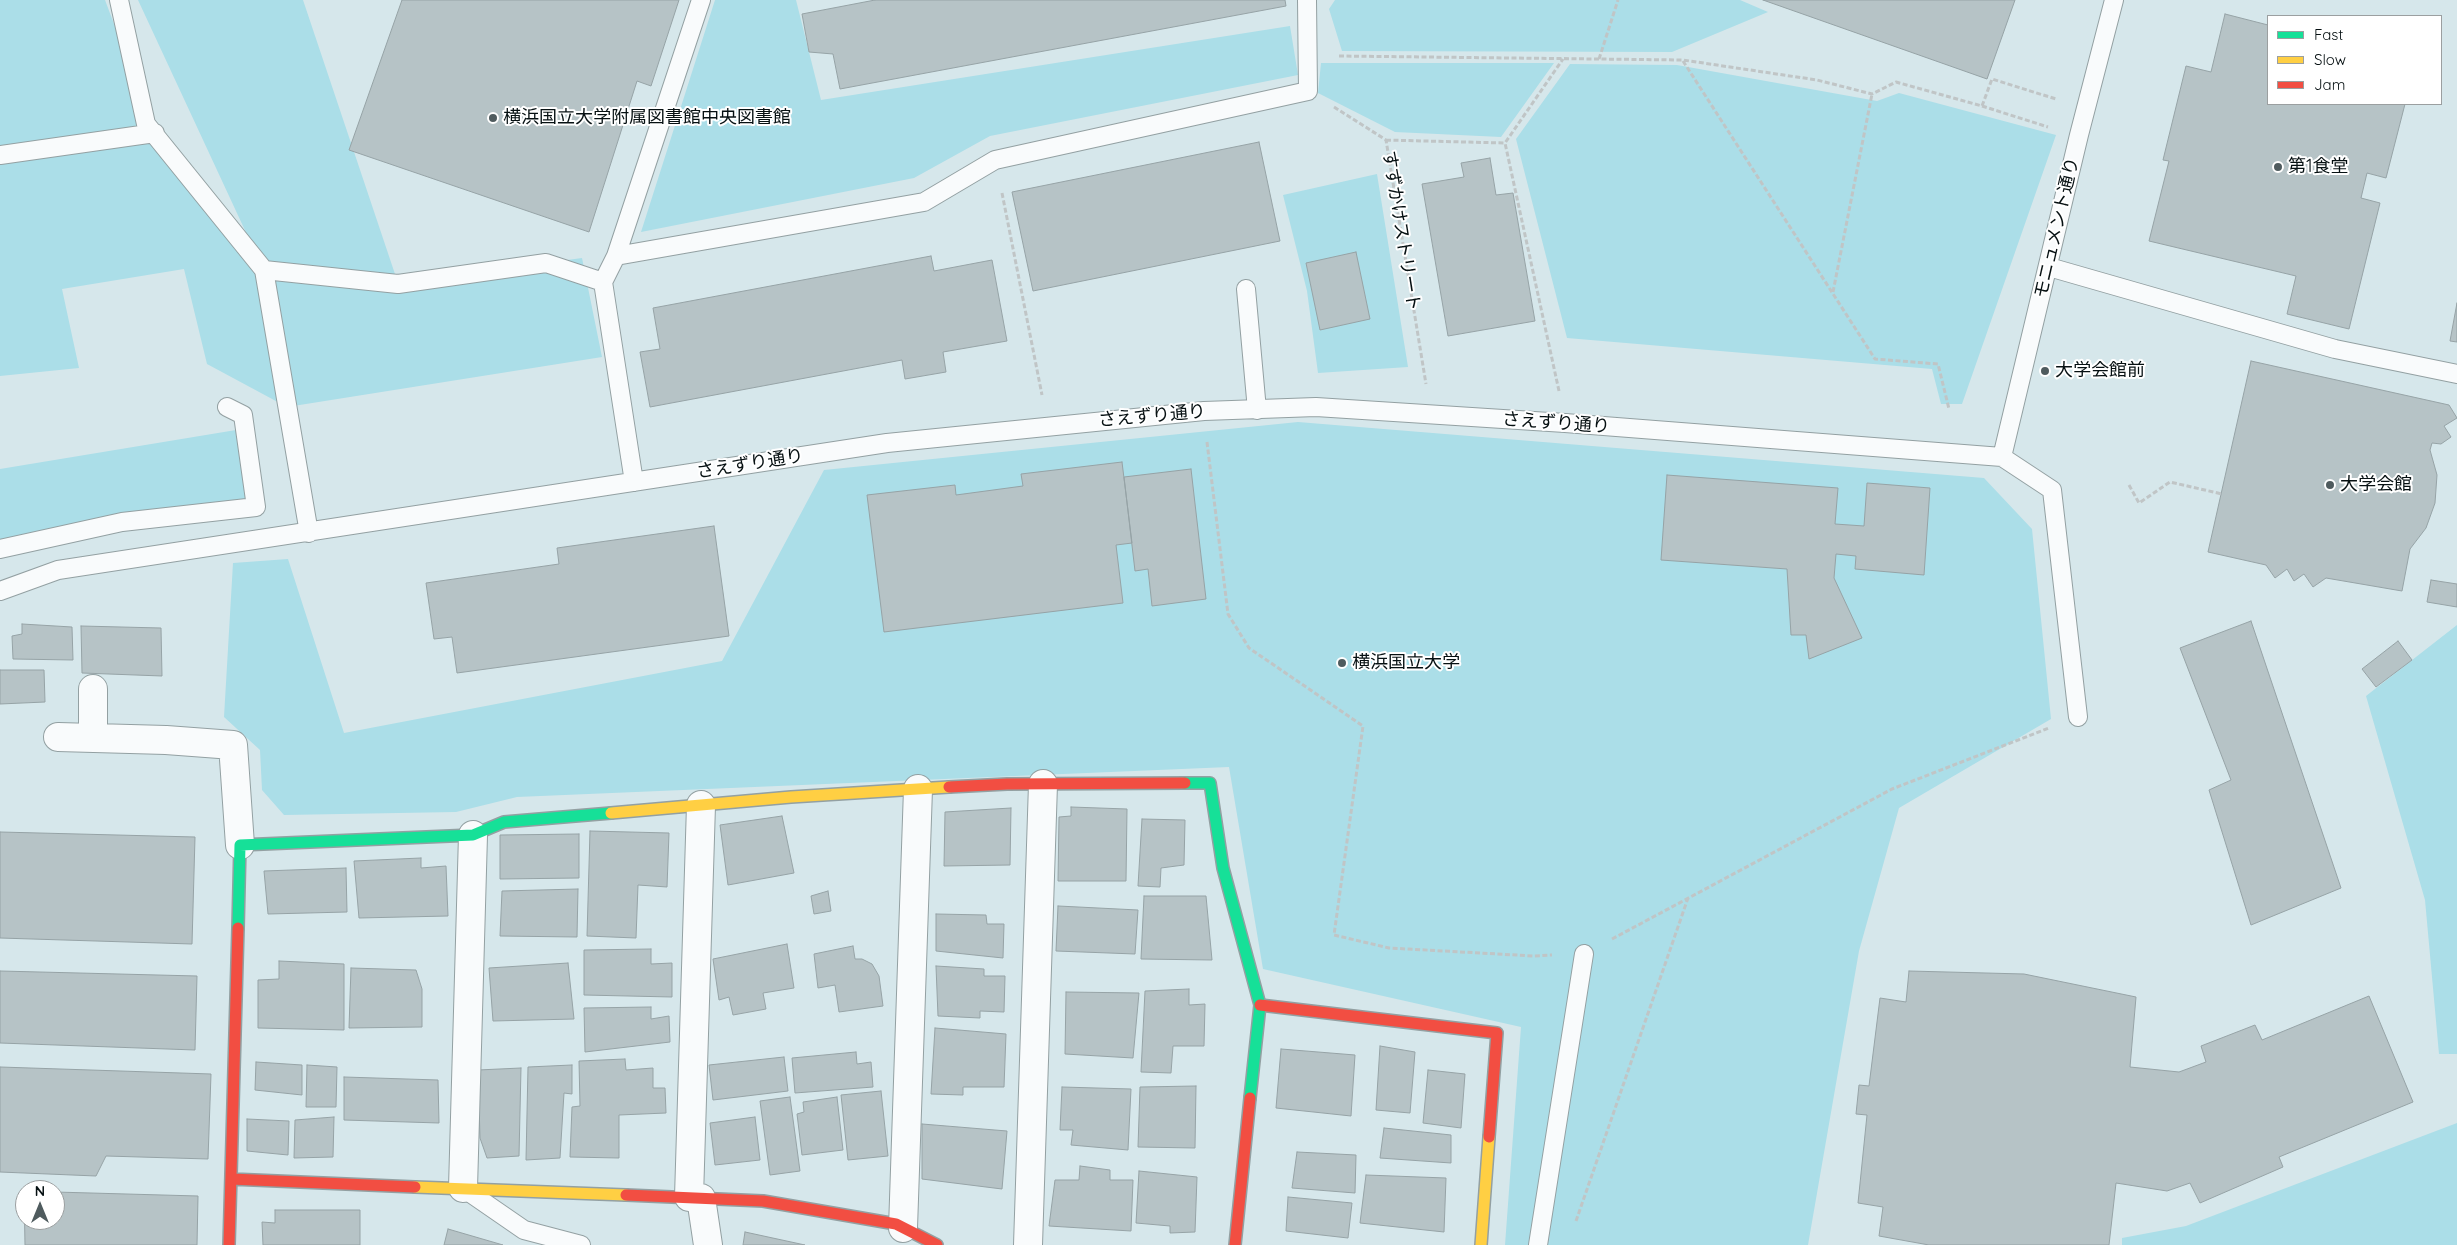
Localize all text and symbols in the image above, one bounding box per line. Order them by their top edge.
legend [2267,15,2442,105]
text: Fast [2314,25,2343,44]
text: Slow [2314,50,2346,69]
text: Jam [2314,75,2345,94]
place label: 横浜国立大学附属図書館中央図書館 [503,107,791,129]
marker: 横浜国立大学附属図書館中央図書館 [487,112,499,124]
street label: すずかけストリート [1378,149,1424,313]
street label: モニュメント通り [2030,155,2084,301]
place label: 第1食堂 [2288,156,2349,178]
marker: 第1食堂 [2272,161,2284,173]
place label: 大学会館前 [2055,360,2145,382]
marker: 大学会館前 [2039,365,2051,377]
street label: さえずり通り [1097,401,1207,431]
street label: さえずり通り [1501,408,1611,438]
street label: さえずり通り [695,445,805,483]
place label: 大学会館 [2340,474,2412,496]
marker: 大学会館 [2324,479,2336,491]
place label: 横浜国立大学 [1352,652,1460,674]
marker: 横浜国立大学 [1336,657,1348,669]
north arrow [15,1180,65,1230]
text: N [35,1182,45,1200]

